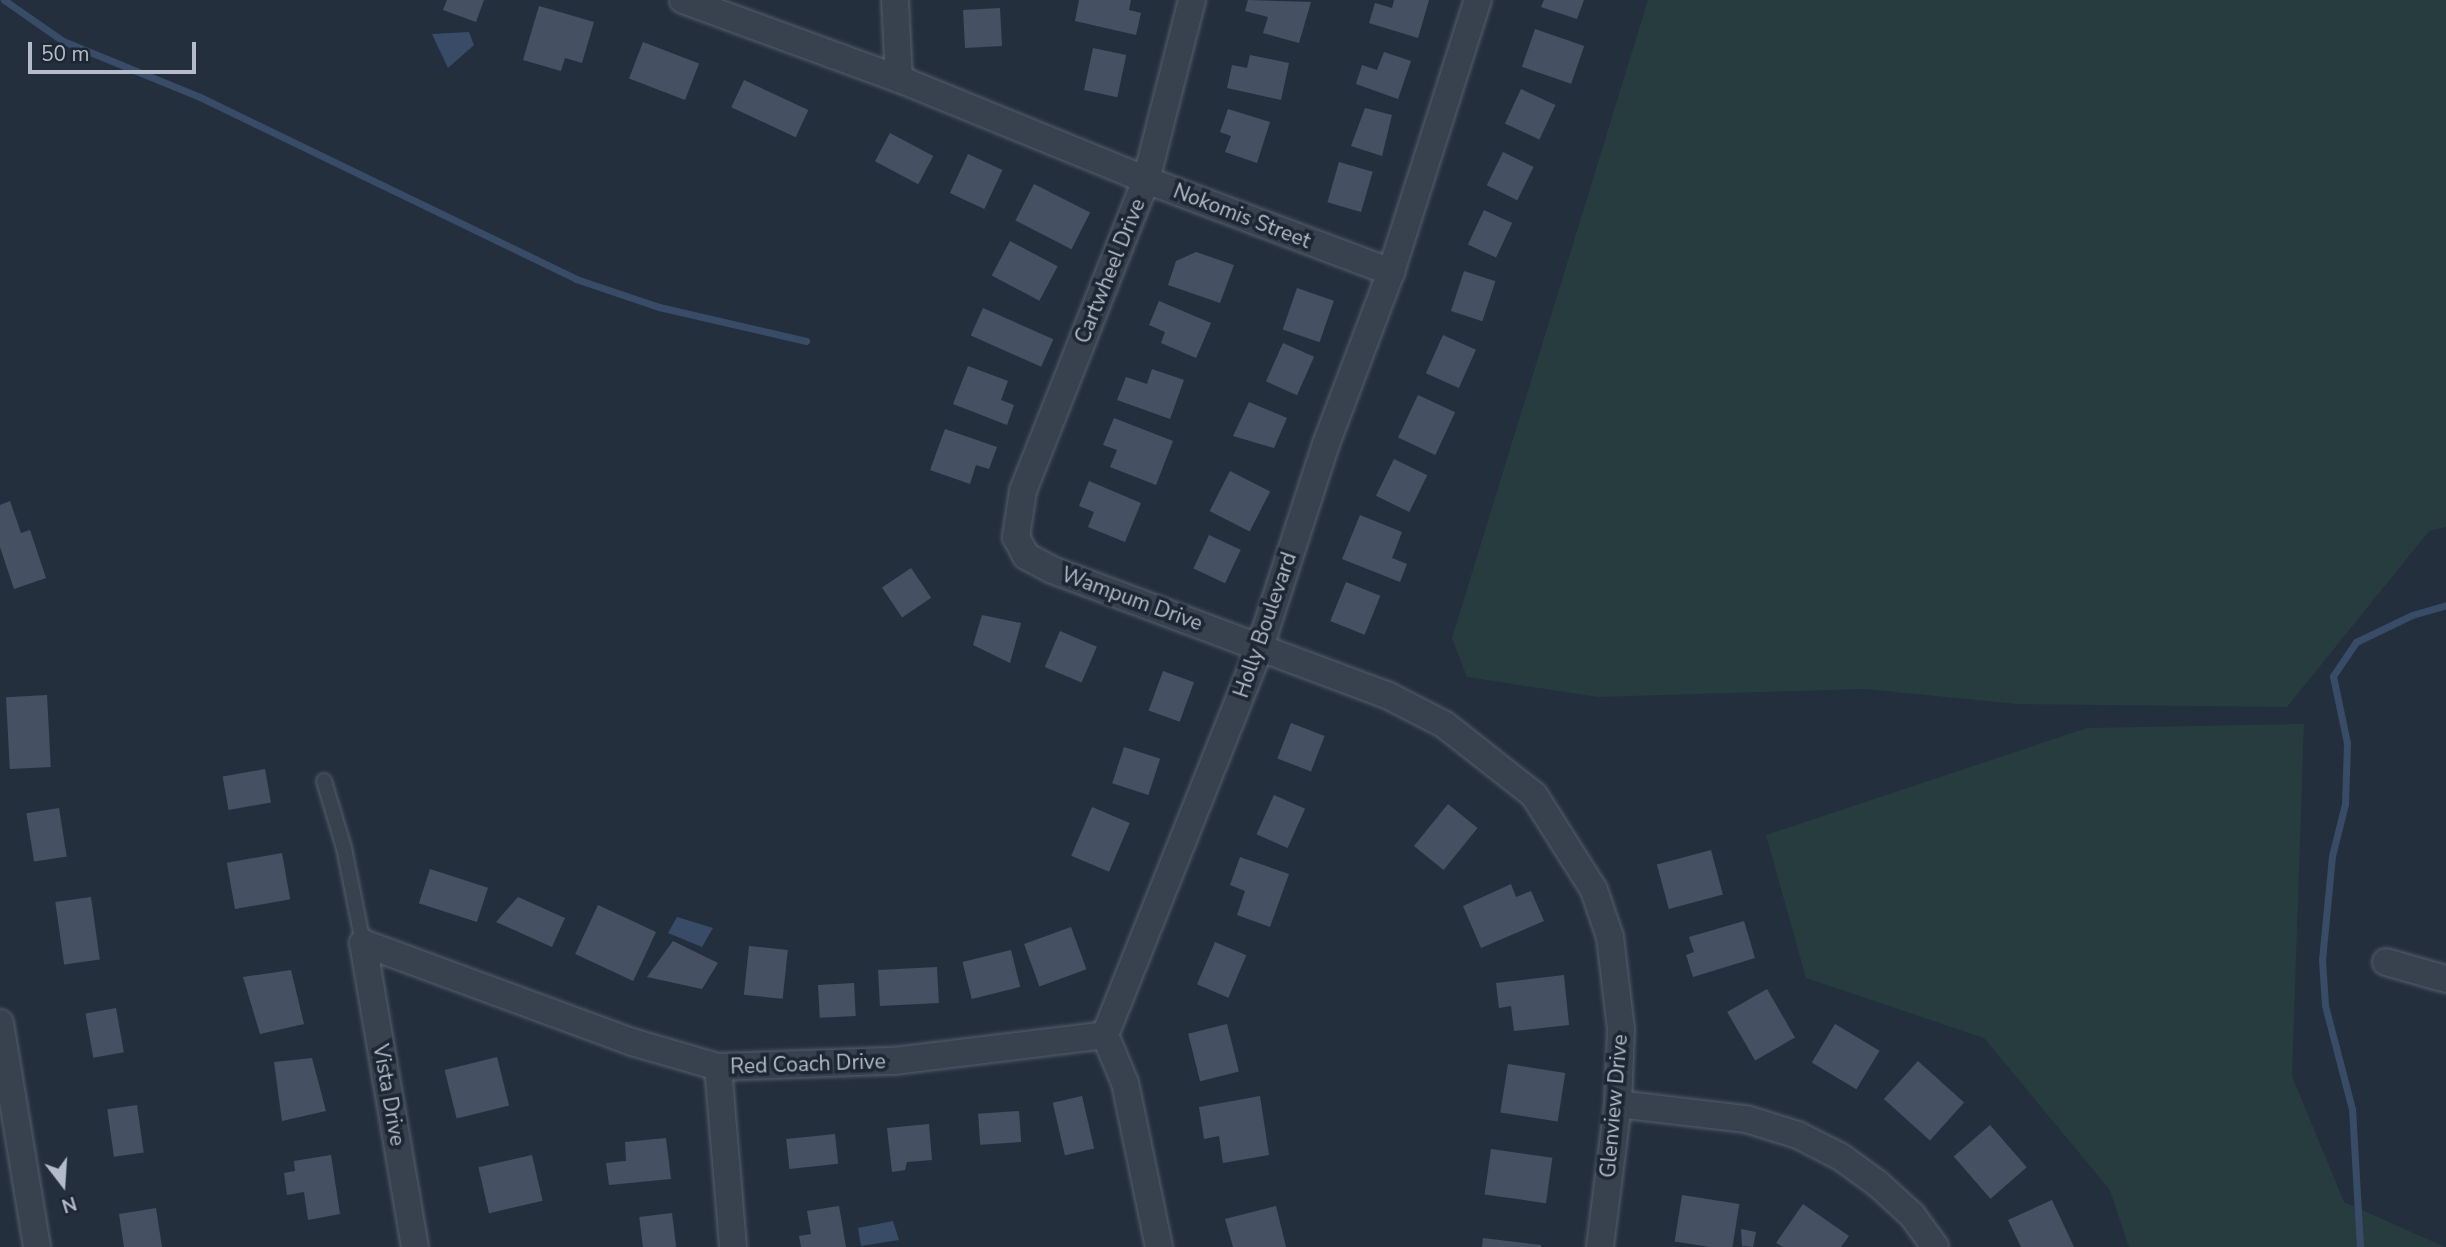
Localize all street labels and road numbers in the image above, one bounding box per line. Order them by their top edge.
street label: Nokomis Street [1170,178,1314,254]
street label: Cartwheel Drive [1070,195,1150,347]
street label: Holly Boulevard [1228,549,1302,701]
street label: Wampum Drive [1058,562,1206,636]
street label: Glenview Drive [1595,1033,1633,1179]
street label: Vista Drive [368,1042,410,1148]
street label: Red Coach Drive [730,1049,886,1079]

